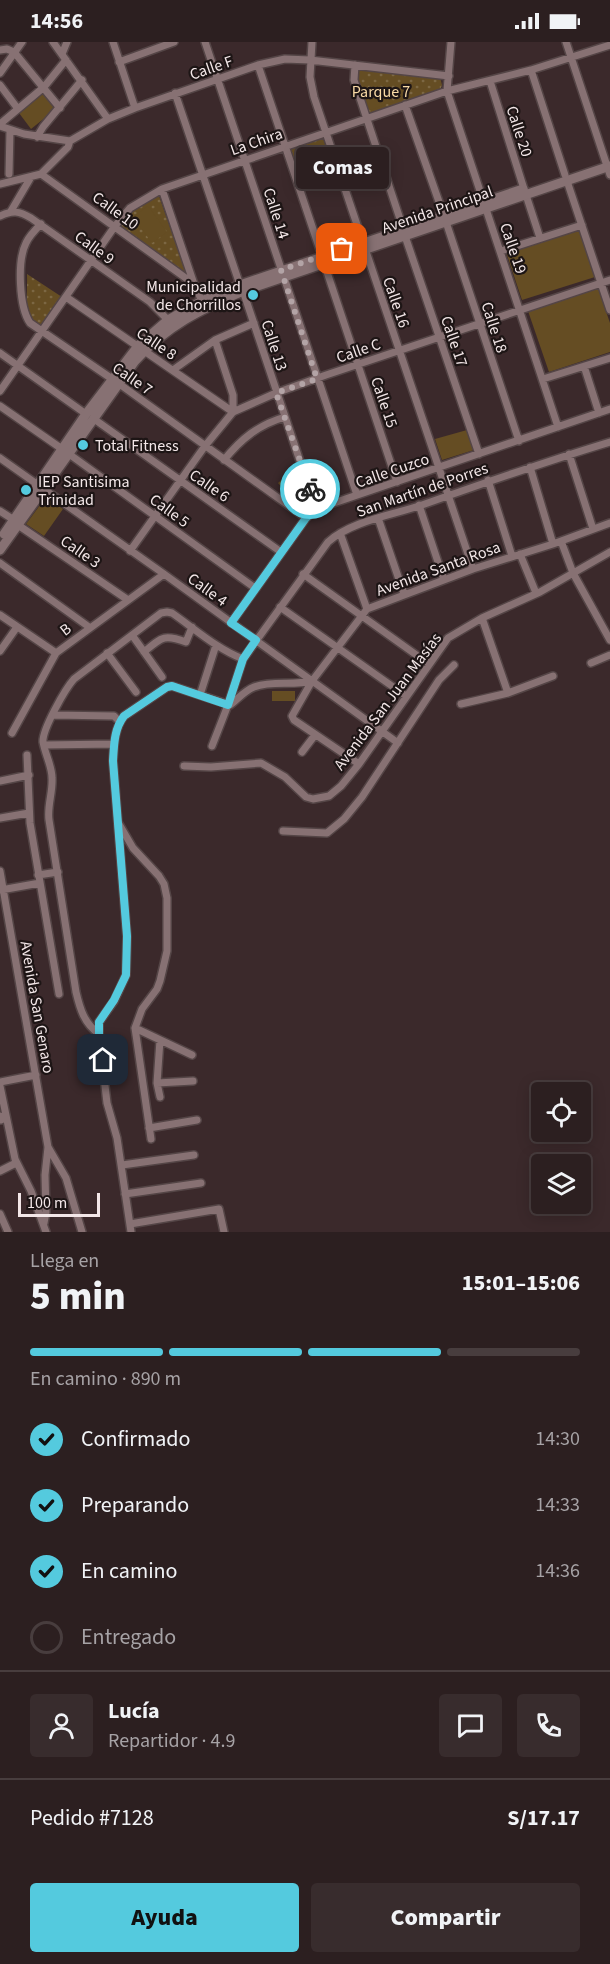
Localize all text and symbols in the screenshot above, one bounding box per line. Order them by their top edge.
text: 14:56 [30,5,83,37]
street label: Calle F [187,50,236,86]
park label: Parque 7 [352,81,410,103]
street label: Calle 20 [500,103,538,160]
street label: La Chira [227,123,285,161]
callout: Comas [296,147,388,189]
text: Comas [313,154,372,182]
street label: Avenida Principal [379,181,496,239]
street label: Calle 14 [257,185,295,242]
street label: Calle 10 [88,187,143,235]
street label: Calle 19 [494,220,532,277]
pin [316,223,367,274]
street label: Calle 9 [70,226,119,270]
icon: bag [325,232,358,265]
street label: Calle 16 [377,274,415,331]
place label: Municipalidad de Chorrillos [146,276,241,316]
marker: Municipalidad de Chorrillos [246,288,260,302]
street label: Calle 18 [475,299,513,356]
street label: Calle 17 [435,313,473,370]
street label: Calle 13 [255,317,293,374]
street label: Calle 8 [132,322,181,365]
street label: Calle C [333,333,383,369]
street label: Calle 7 [108,357,157,401]
street label: Calle 15 [365,374,403,431]
place label: Total Fitness [95,435,179,457]
marker: Total Fitness [76,438,90,452]
street label: Calle Cuzco [353,448,432,494]
street label: San Martín de Porres [353,457,491,523]
courier [280,459,340,519]
street label: Calle 6 [185,464,234,508]
place label: IEP Santisima Trinidad [38,471,130,511]
icon: bike [294,473,327,506]
marker: IEP Santisima Trinidad [19,483,33,497]
street label: Calle 5 [145,489,194,533]
street label: Calle 3 [56,530,105,574]
street label: Avenida Santa Rosa [373,536,504,602]
street label: Calle 4 [183,568,232,612]
street label: B [55,618,76,641]
street label: Avenida San Juan Masías [329,628,447,775]
street label: Avenida San Genaro [15,939,59,1075]
pin [77,1034,128,1085]
icon: home [86,1043,119,1076]
map controls [531,1082,591,1214]
button: locate [531,1082,591,1142]
button: layers [531,1154,591,1214]
scale bar [18,1190,100,1218]
text: 100 m [27,1192,67,1214]
text: Llega en [30,1247,99,1275]
text: 15:01–15:06 [462,1267,580,1299]
text: 5 min [30,1269,126,1325]
text: En camino · 890 m [30,1365,181,1393]
icon: check [30,1423,63,1456]
text: Confirmado [81,1423,190,1455]
text: 14:30 [535,1425,580,1453]
icon: check [30,1489,63,1522]
text: Preparando [81,1489,189,1521]
text: 14:33 [535,1491,580,1519]
icon: check [30,1555,63,1588]
text: En camino [81,1555,178,1587]
text: 14:36 [535,1557,580,1585]
text: Entregado [81,1621,176,1653]
button: person [30,1694,93,1757]
button: chat [439,1694,502,1757]
button: phone [517,1694,580,1757]
text: Lucía [108,1695,160,1727]
text: Repartidor · 4.9 [108,1727,235,1755]
text: Pedido #7128 [30,1802,154,1834]
text: S/17.17 [507,1802,580,1834]
button: Ayuda [30,1883,299,1952]
button: Compartir [311,1883,580,1952]

